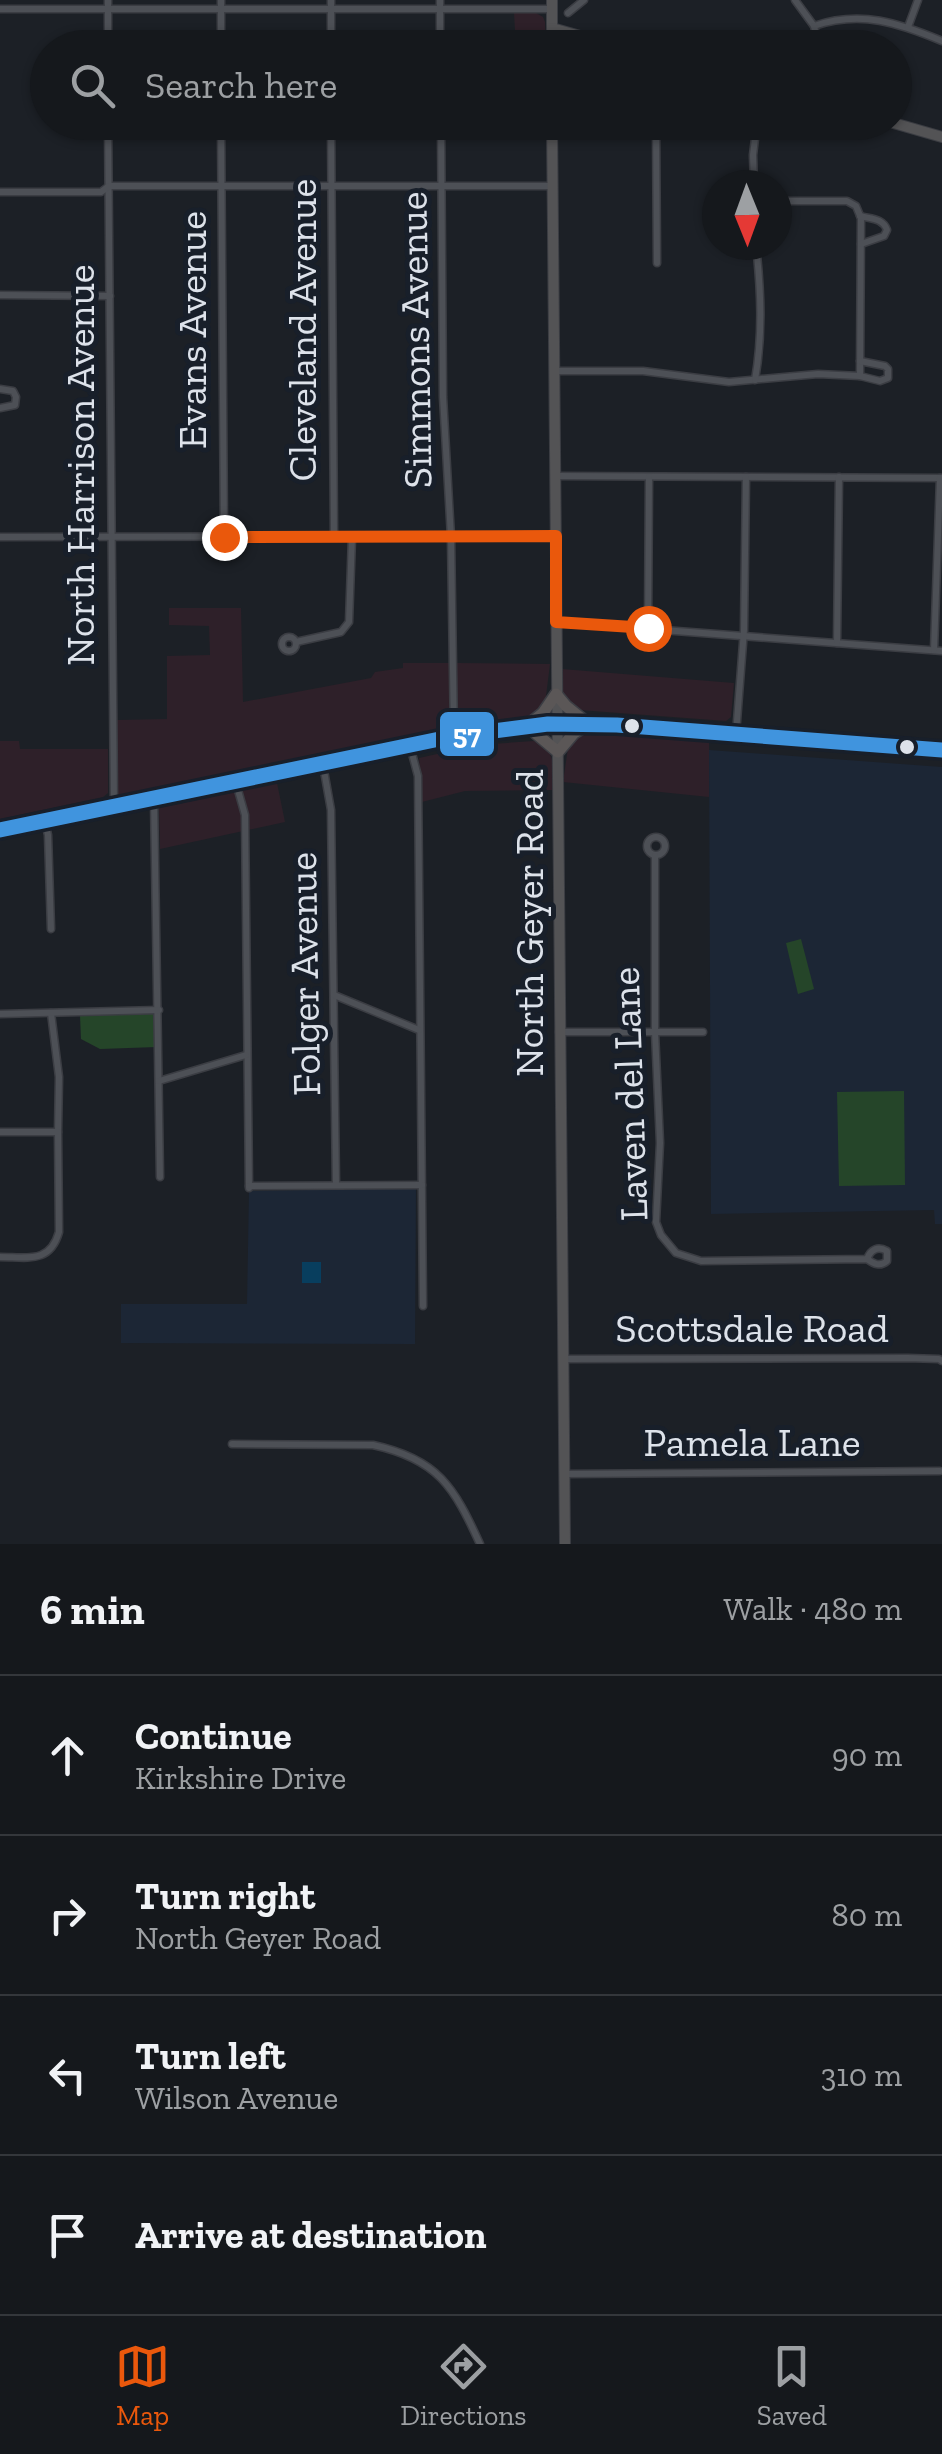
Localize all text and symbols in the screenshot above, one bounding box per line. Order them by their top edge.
search box [30,30,912,140]
icon: search [65,58,120,113]
text: Search here [145,62,337,108]
north arrow [702,170,792,260]
street label: Cleveland Avenue [278,179,326,481]
street label: Simmons Avenue [388,191,442,489]
street label: Evans Avenue [168,211,216,449]
street label: North Harrison Avenue [56,264,104,666]
route end [202,515,248,561]
route start [626,606,672,652]
line badge: 57 [438,710,496,758]
unlabelled marker [622,716,642,736]
text: 57 [453,718,481,751]
unlabelled marker [897,737,917,757]
street label: North Geyer Road [505,769,553,1077]
street label: Folger Avenue [278,852,330,1096]
street label: Laven del Lane [601,966,657,1222]
street label: Scottsdale Road [615,1304,889,1352]
street label: Pamela Lane [643,1418,861,1466]
text: 6 min [40,1584,145,1635]
text: Walk · 480 m [724,1590,902,1628]
text: Continue [135,1713,292,1759]
icon: ahead [40,1728,95,1783]
text: 90 m [832,1736,902,1774]
text: Kirkshire Drive [135,1759,346,1797]
text: Turn right [135,1873,315,1919]
icon: right [40,1888,95,1943]
text: 80 m [831,1896,902,1934]
text: North Geyer Road [135,1919,381,1957]
text: Turn left [135,2033,286,2079]
icon: left [40,2048,95,2103]
text: 310 m [821,2056,902,2094]
text: Wilson Avenue [135,2079,338,2117]
icon: arrive [40,2208,95,2263]
text: Arrive at destination [135,2212,486,2258]
tab: Map [115,2339,170,2432]
tab: Directions [400,2339,527,2432]
tab: Saved [757,2339,827,2432]

